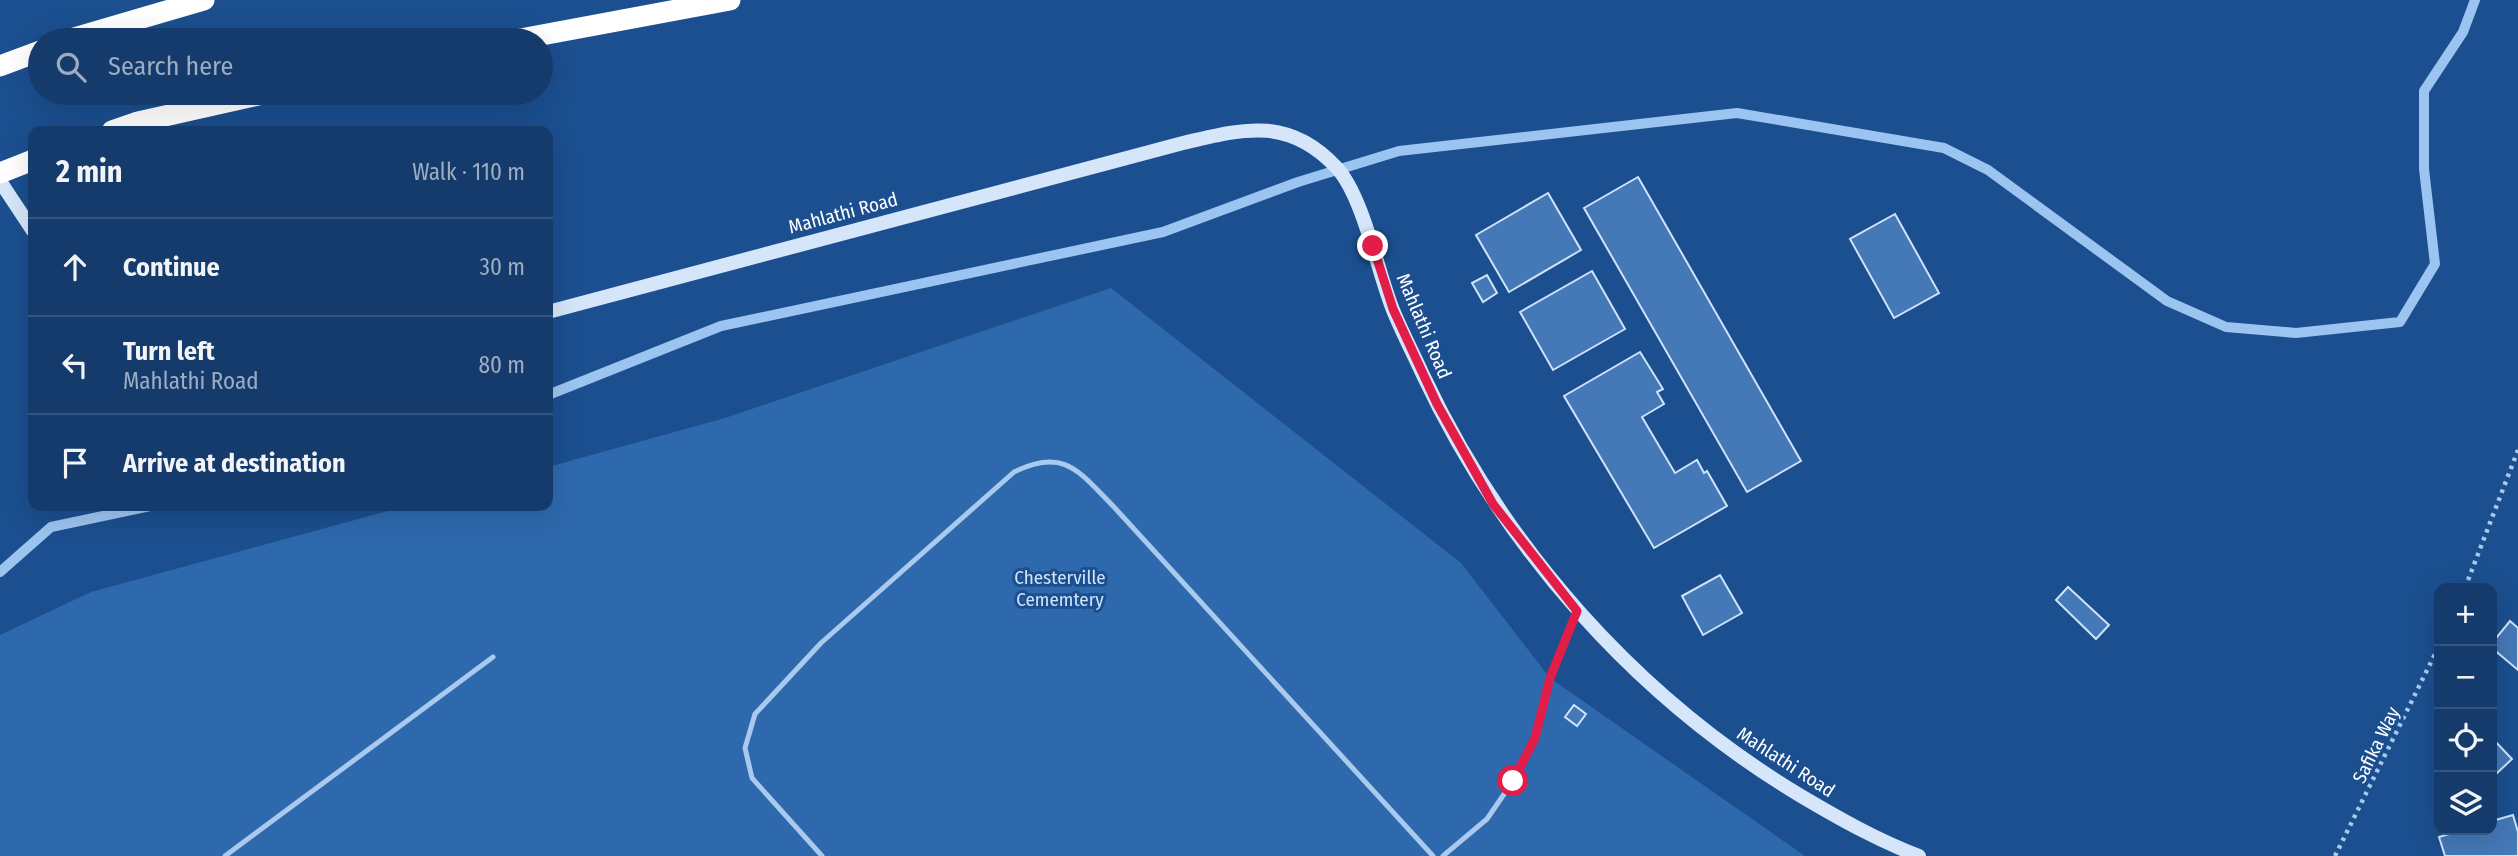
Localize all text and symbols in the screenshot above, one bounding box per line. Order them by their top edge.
search box [28,28,553,105]
icon: search [52,48,90,86]
text: Search here [108,51,233,82]
text: 2 min [56,154,123,190]
text: Walk · 110 m [412,158,525,186]
street label: Mahlathi Road [786,187,900,239]
route end [1357,230,1388,261]
icon: ahead [56,248,94,286]
text: Continue [123,252,220,283]
text: 30 m [480,253,525,281]
street label: Mahlathi Road [1392,270,1456,382]
text: Turn left [123,336,215,367]
icon: left [56,346,94,384]
text: 80 m [478,351,525,379]
text: Mahlathi Road [123,367,259,395]
icon: arrive [56,444,94,482]
text: Arrive at destination [123,448,346,479]
park label: Chesterville Cememtery [1014,566,1106,611]
map controls [2434,583,2497,835]
button: + [2434,583,2497,646]
button: − [2434,646,2497,709]
street label: Safika Way [2348,703,2405,787]
button: locate [2434,709,2497,772]
street label: Mahlathi Road [1733,722,1839,802]
route start [1497,765,1528,796]
button: layers [2434,772,2497,835]

